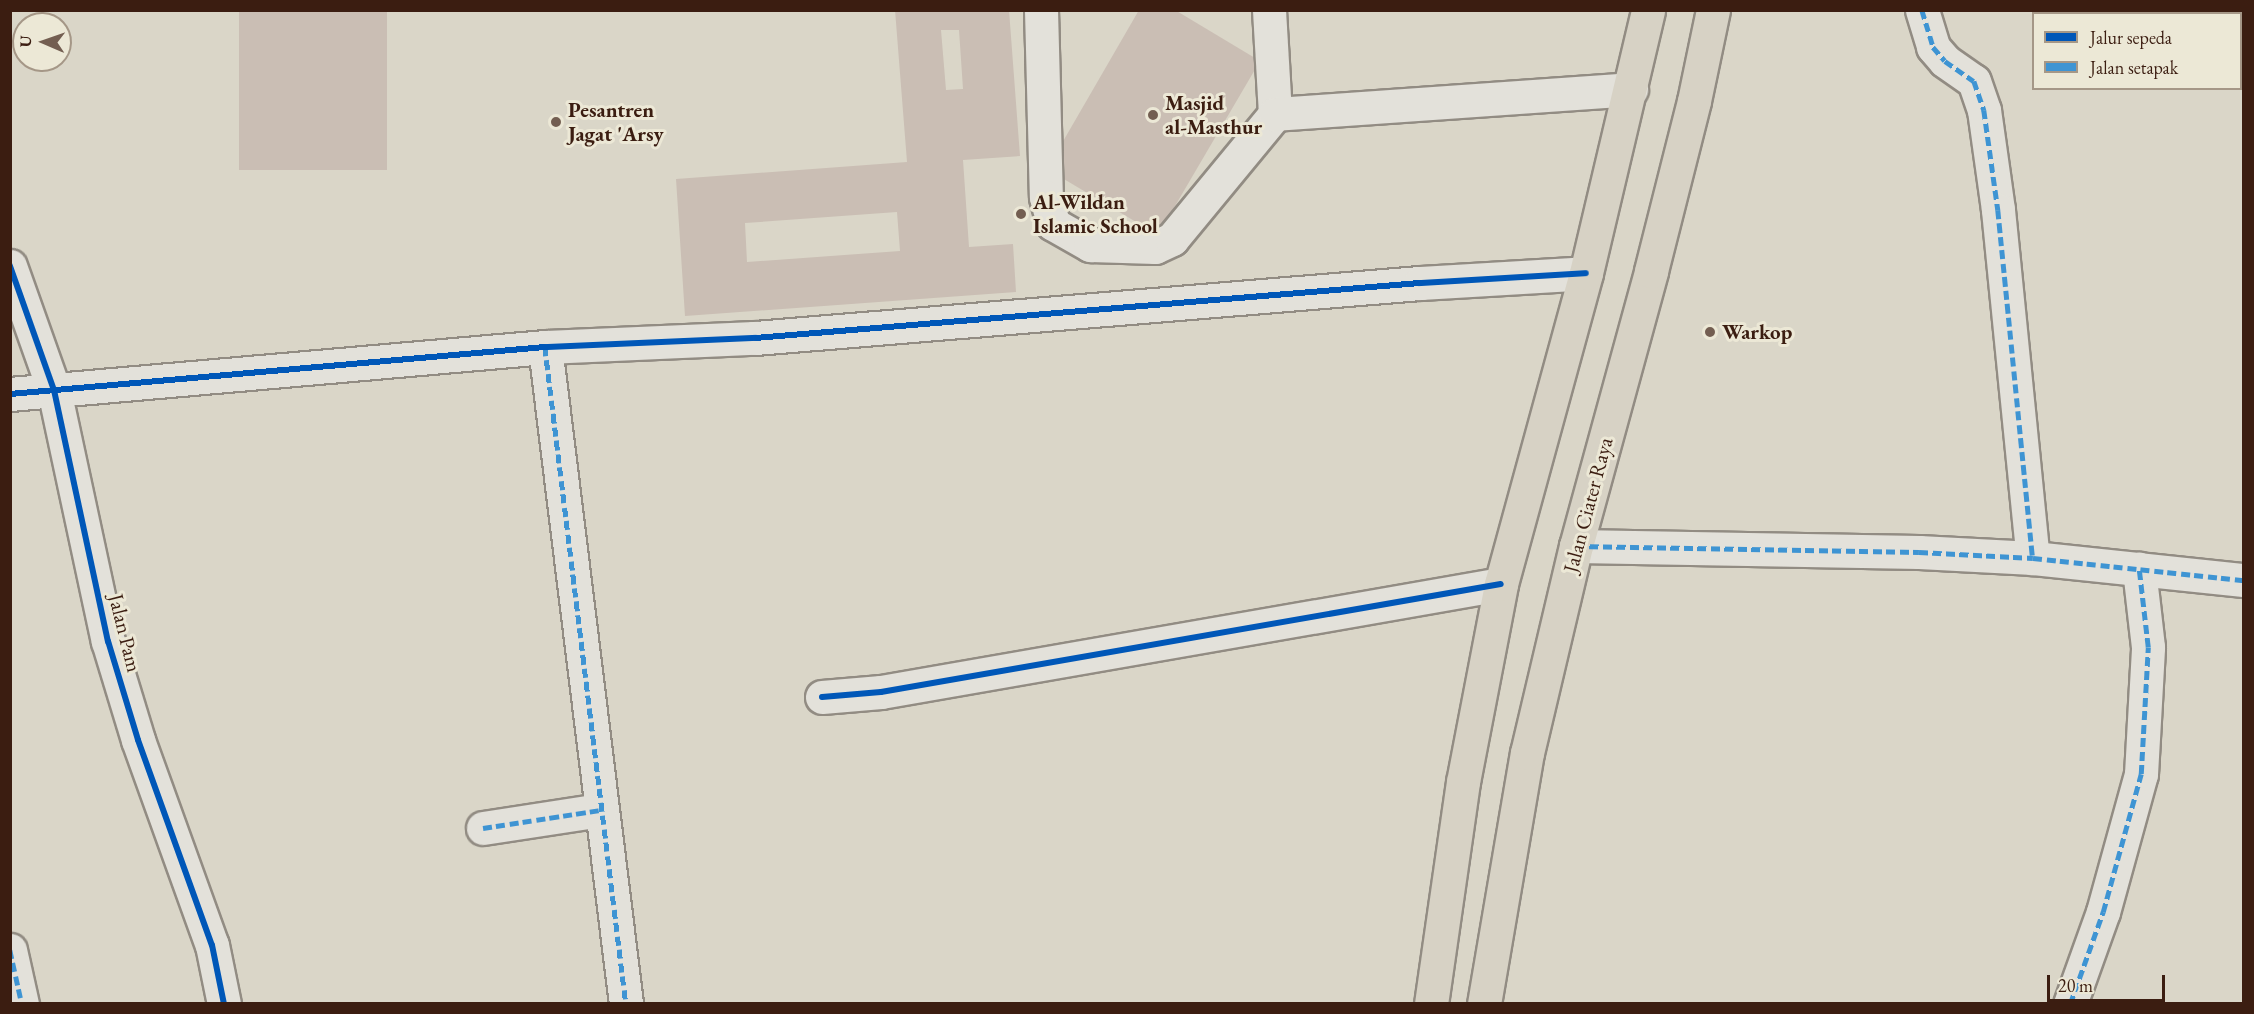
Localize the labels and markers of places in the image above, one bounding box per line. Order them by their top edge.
place label: Masjid al-Masthur [1165,90,1262,140]
place label: Pesantren Jagat 'Arsy [568,97,664,147]
marker: Masjid al-Masthur [1146,108,1160,122]
marker: Pesantren Jagat 'Arsy [549,115,563,129]
place label: Al-Wildan Islamic School [1033,189,1158,239]
marker: Al-Wildan Islamic School [1014,207,1028,221]
place label: Warkop [1722,319,1792,345]
marker: Warkop [1703,325,1717,339]

